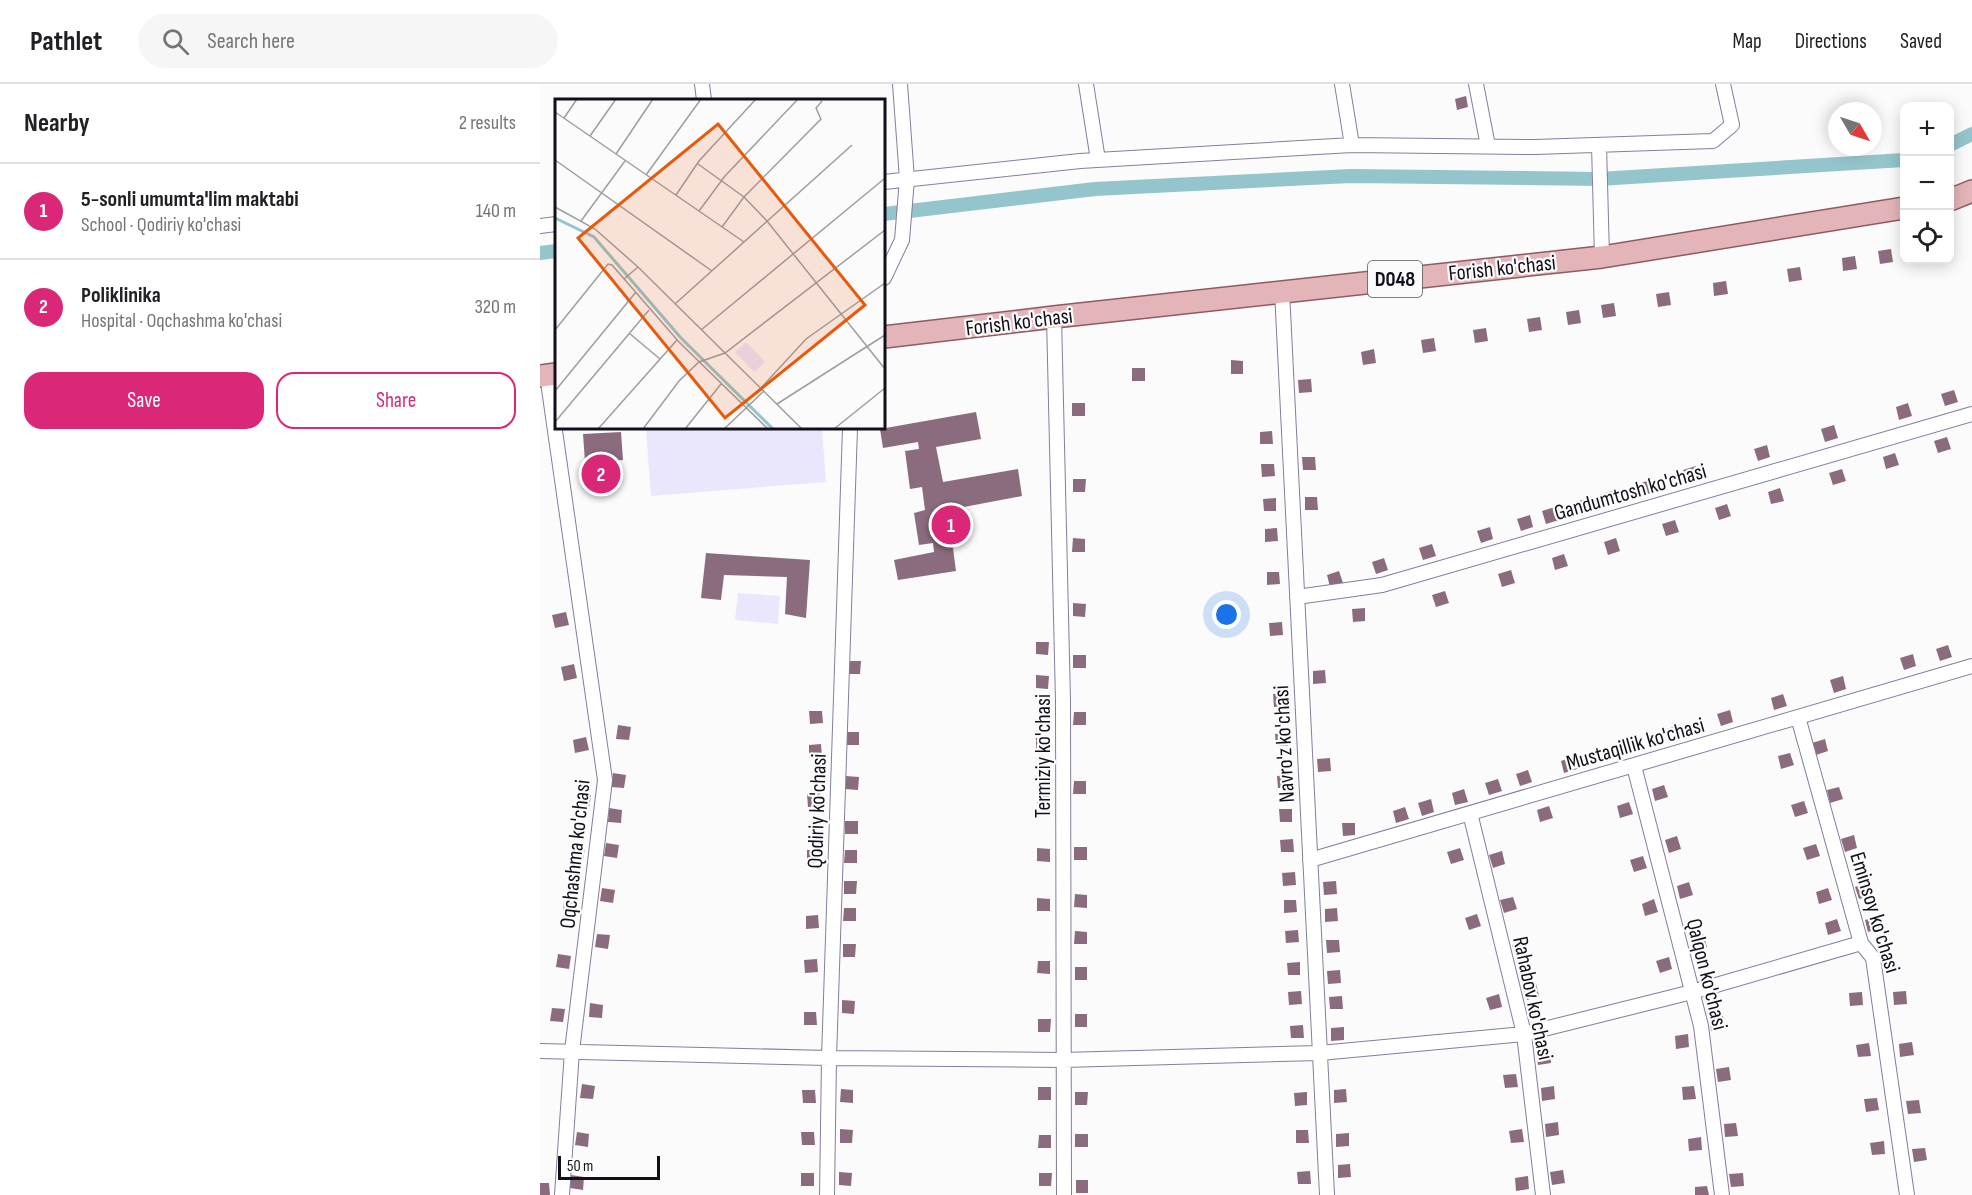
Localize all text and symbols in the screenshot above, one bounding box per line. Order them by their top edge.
search box [138,14,558,68]
text: Pathlet [30,25,102,58]
icon: search [159,25,192,58]
text: Search here [207,28,295,55]
text: Map [1732,29,1762,54]
text: Directions [1795,29,1867,54]
text: Saved [1900,29,1942,54]
inset map [555,99,885,429]
north arrow [1828,102,1882,156]
map controls [1900,102,1954,264]
button: + [1900,102,1954,156]
text: Nearby [24,108,90,139]
text: 2 results [459,111,516,135]
button: − [1900,156,1954,210]
text: 5-sonli umumta'lim maktabi [81,186,299,213]
text: 1 [40,199,47,223]
text: 140 m [476,199,516,223]
button: locate [1900,210,1954,264]
text: School · Qodiriy ko'chasi [81,213,241,237]
street label: Forish ko'chasi [1447,249,1557,288]
road number: D048 [1368,261,1422,297]
text: Poliklinika [81,282,161,309]
text: 2 [39,295,48,319]
text: 320 m [474,295,516,319]
street label: Forish ko'chasi [964,303,1074,342]
text: Hospital · Oqchashma ko'chasi [81,309,282,333]
button: Save [24,372,264,429]
button: Share [276,372,516,429]
pin: 2 [582,452,620,496]
street label: Gandumtosh ko'chasi [1551,458,1710,527]
pin: 1 [932,502,970,548]
your location [1212,600,1241,629]
street label: Navro'z ko'chasi [1268,685,1301,803]
street label: Termiziy ko'chasi [1030,694,1057,818]
street label: Mustaqillik ko'chasi [1563,712,1708,777]
street label: Qodiriy ko'chasi [802,753,833,869]
street label: Oqchashma ko'chasi [554,778,597,930]
street label: Eminsoy ko'chasi [1843,849,1906,976]
street label: Qalqon ko'chasi [1680,916,1733,1033]
street label: Rahabov ko'chasi [1506,934,1559,1063]
scale bar [558,1153,660,1180]
text: 50 m [567,1157,593,1176]

